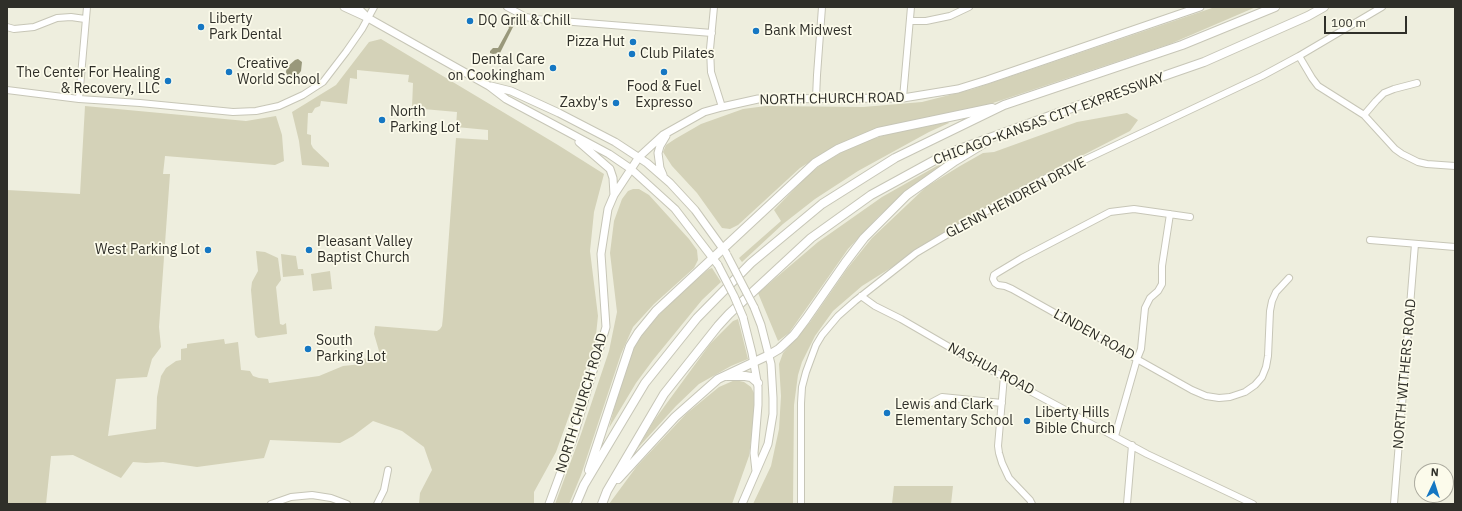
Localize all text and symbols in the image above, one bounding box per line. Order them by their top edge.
scale bar [1326,8,1409,34]
place label: Liberty Park Dental [209,11,282,44]
place label: DQ Grill & Chill [478,13,571,29]
text: 100 m [1331,15,1366,30]
marker: DQ Grill & Chill [465,16,475,26]
marker: Liberty Park Dental [196,22,206,32]
place label: Bank Midwest [764,23,852,39]
marker: Bank Midwest [751,26,761,36]
place label: Pizza Hut [566,34,625,50]
marker: Pizza Hut [628,37,638,47]
place label: Club Pilates [640,46,715,62]
marker: Club Pilates [627,49,637,59]
place label: Dental Care on Cookingham [448,52,545,84]
place label: Creative World School [237,56,320,88]
marker: Dental Care on Cookingham [548,63,558,73]
place label: The Center For Healing & Recovery, LLC [16,65,160,98]
marker: Creative World School [224,67,234,77]
marker: Food & Fuel Expresso [659,67,669,77]
street label: CHICAGO-KANSAS CITY EXPRESSWAY [931,69,1167,169]
marker: The Center For Healing & Recovery, LLC [163,76,173,86]
place label: Food & Fuel Expresso [627,79,701,112]
street label: NORTH CHURCH ROAD [759,89,905,109]
place label: Zaxby's [560,95,608,111]
marker: Zaxby's [611,98,621,108]
place label: North Parking Lot [390,104,460,136]
marker: North Parking Lot [377,115,387,125]
street label: GLENN HENDREN DRIVE [943,154,1089,242]
place label: Pleasant Valley Baptist Church [317,234,413,266]
place label: West Parking Lot [95,242,200,258]
marker: West Parking Lot [203,245,213,255]
marker: Pleasant Valley Baptist Church [304,245,314,255]
street label: NORTH WITHERS ROAD [1390,298,1420,450]
street label: LINDEN ROAD [1050,306,1138,364]
street label: NORTH CHURCH ROAD [553,331,611,475]
place label: South Parking Lot [316,333,386,366]
street label: NASHUA ROAD [945,339,1037,399]
marker: South Parking Lot [303,344,313,354]
place label: Lewis and Clark Elementary School [895,397,1013,430]
place label: Liberty Hills Bible Church [1035,405,1115,438]
marker: Lewis and Clark Elementary School [882,408,892,418]
marker: Liberty Hills Bible Church [1022,416,1032,426]
north arrow [1414,463,1454,503]
text: N [1430,465,1439,479]

